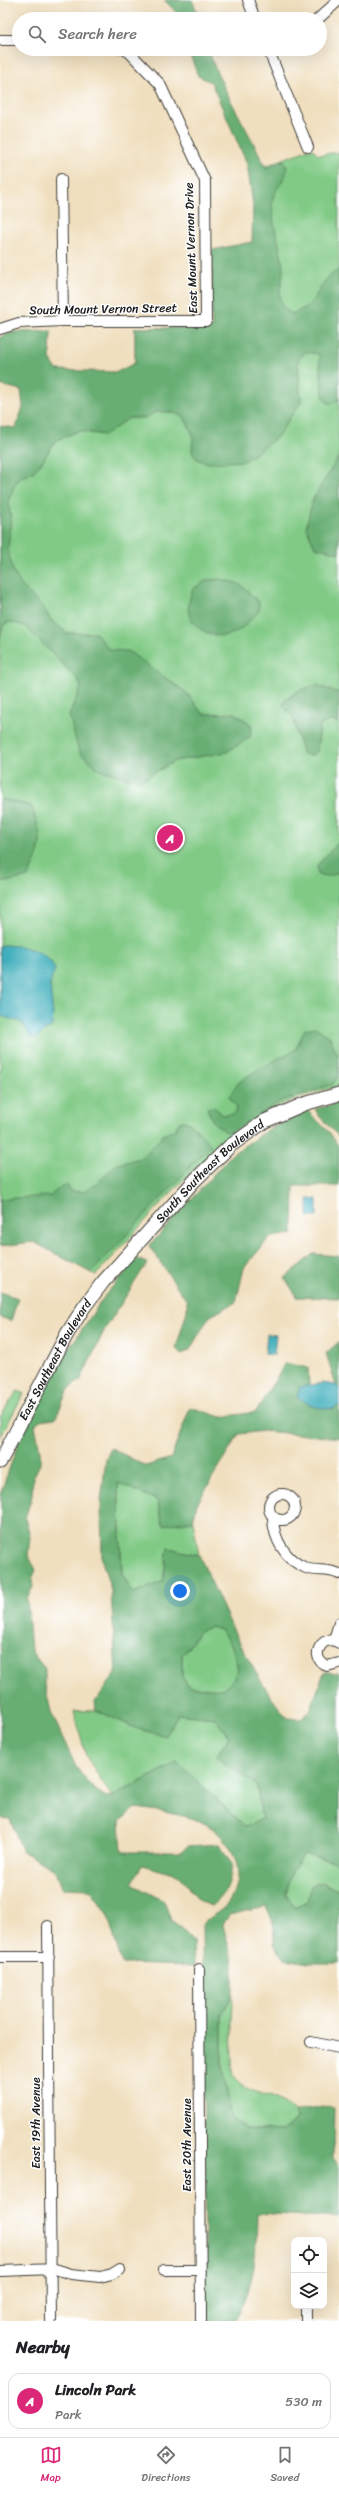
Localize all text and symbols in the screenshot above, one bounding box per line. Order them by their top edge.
search box [12,12,327,56]
text: Search here [58,21,137,47]
icon: search [26,23,48,45]
street label: East Mount Vernon Drive [178,182,204,314]
street label: South Mount Vernon Street [29,297,177,321]
pin: A [157,823,183,853]
street label: South Southeast Boulevard [150,1113,270,1228]
street label: East Southeast Boulevard [13,1293,98,1425]
your location [170,1581,190,1601]
street label: East 19th Avenue [25,2077,47,2169]
street label: East 20th Avenue [176,2098,198,2192]
map controls [291,2237,327,2309]
button: locate [291,2237,327,2273]
button: layers [291,2273,327,2309]
text: Nearby [16,2332,70,2362]
text: Lincoln Park [55,2377,136,2403]
text: A [26,2390,34,2413]
text: 530 m [285,2390,322,2413]
text: Park [55,2403,82,2426]
tab: Map [40,2444,62,2487]
tab: Directions [141,2444,191,2487]
tab: Saved [270,2444,299,2487]

